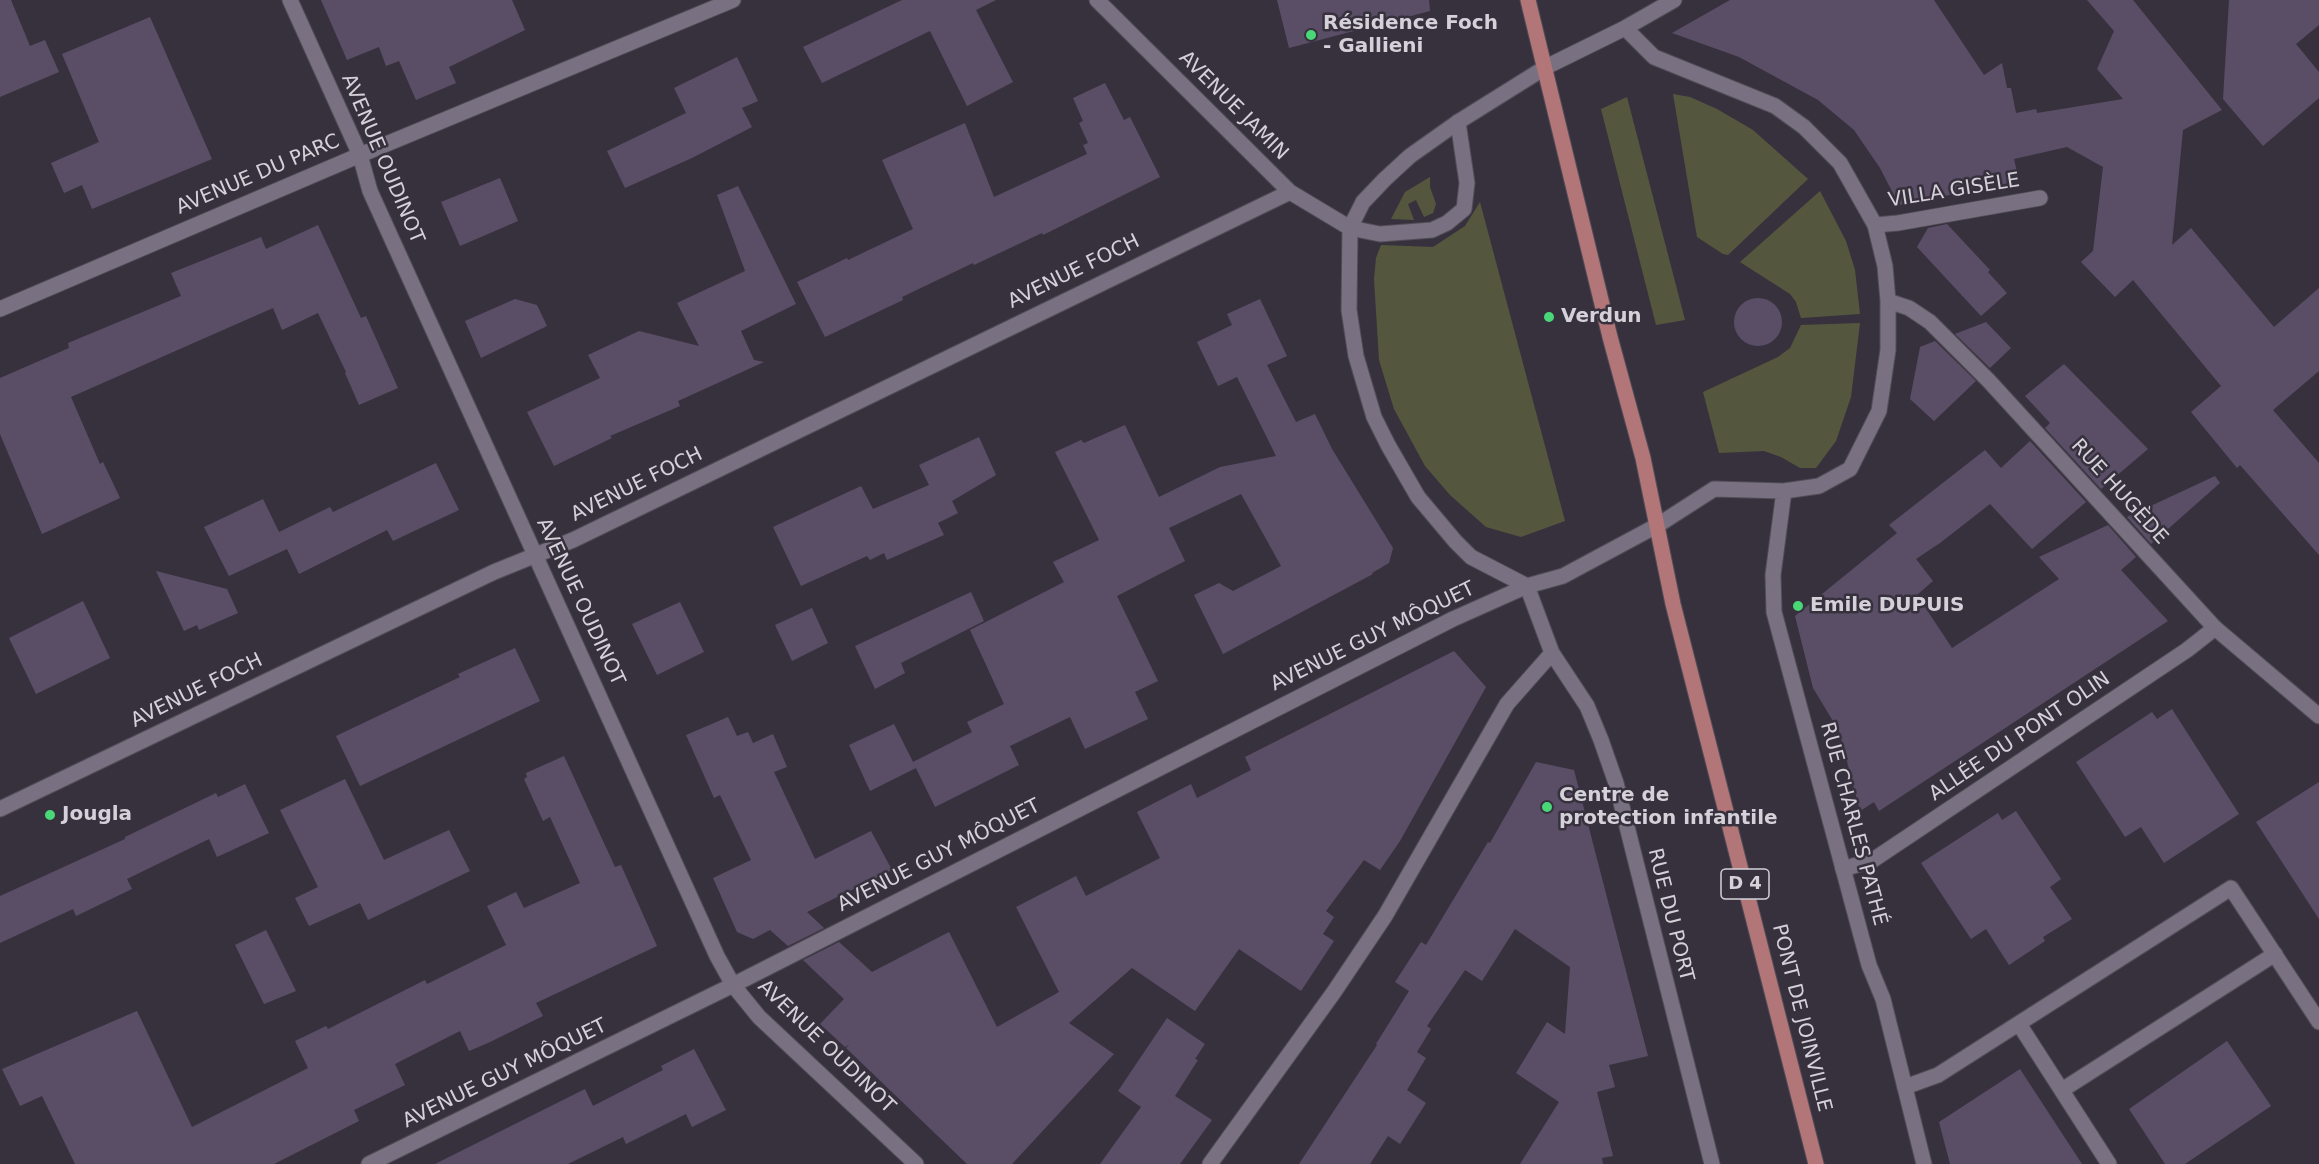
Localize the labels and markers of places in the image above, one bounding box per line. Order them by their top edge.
place label: Résidence Foch - Gallieni [1323,12,1498,59]
marker: Résidence Foch - Gallieni [1304,28,1318,42]
place label: Verdun [1561,305,1642,329]
marker: Verdun [1542,310,1556,324]
place label: Emile DUPUIS [1810,594,1964,618]
marker: Emile DUPUIS [1791,599,1805,613]
place label: Centre de protection infantile [1559,784,1778,831]
marker: Centre de protection infantile [1540,800,1554,814]
place label: Jougla [62,803,132,827]
marker: Jougla [43,808,57,822]

